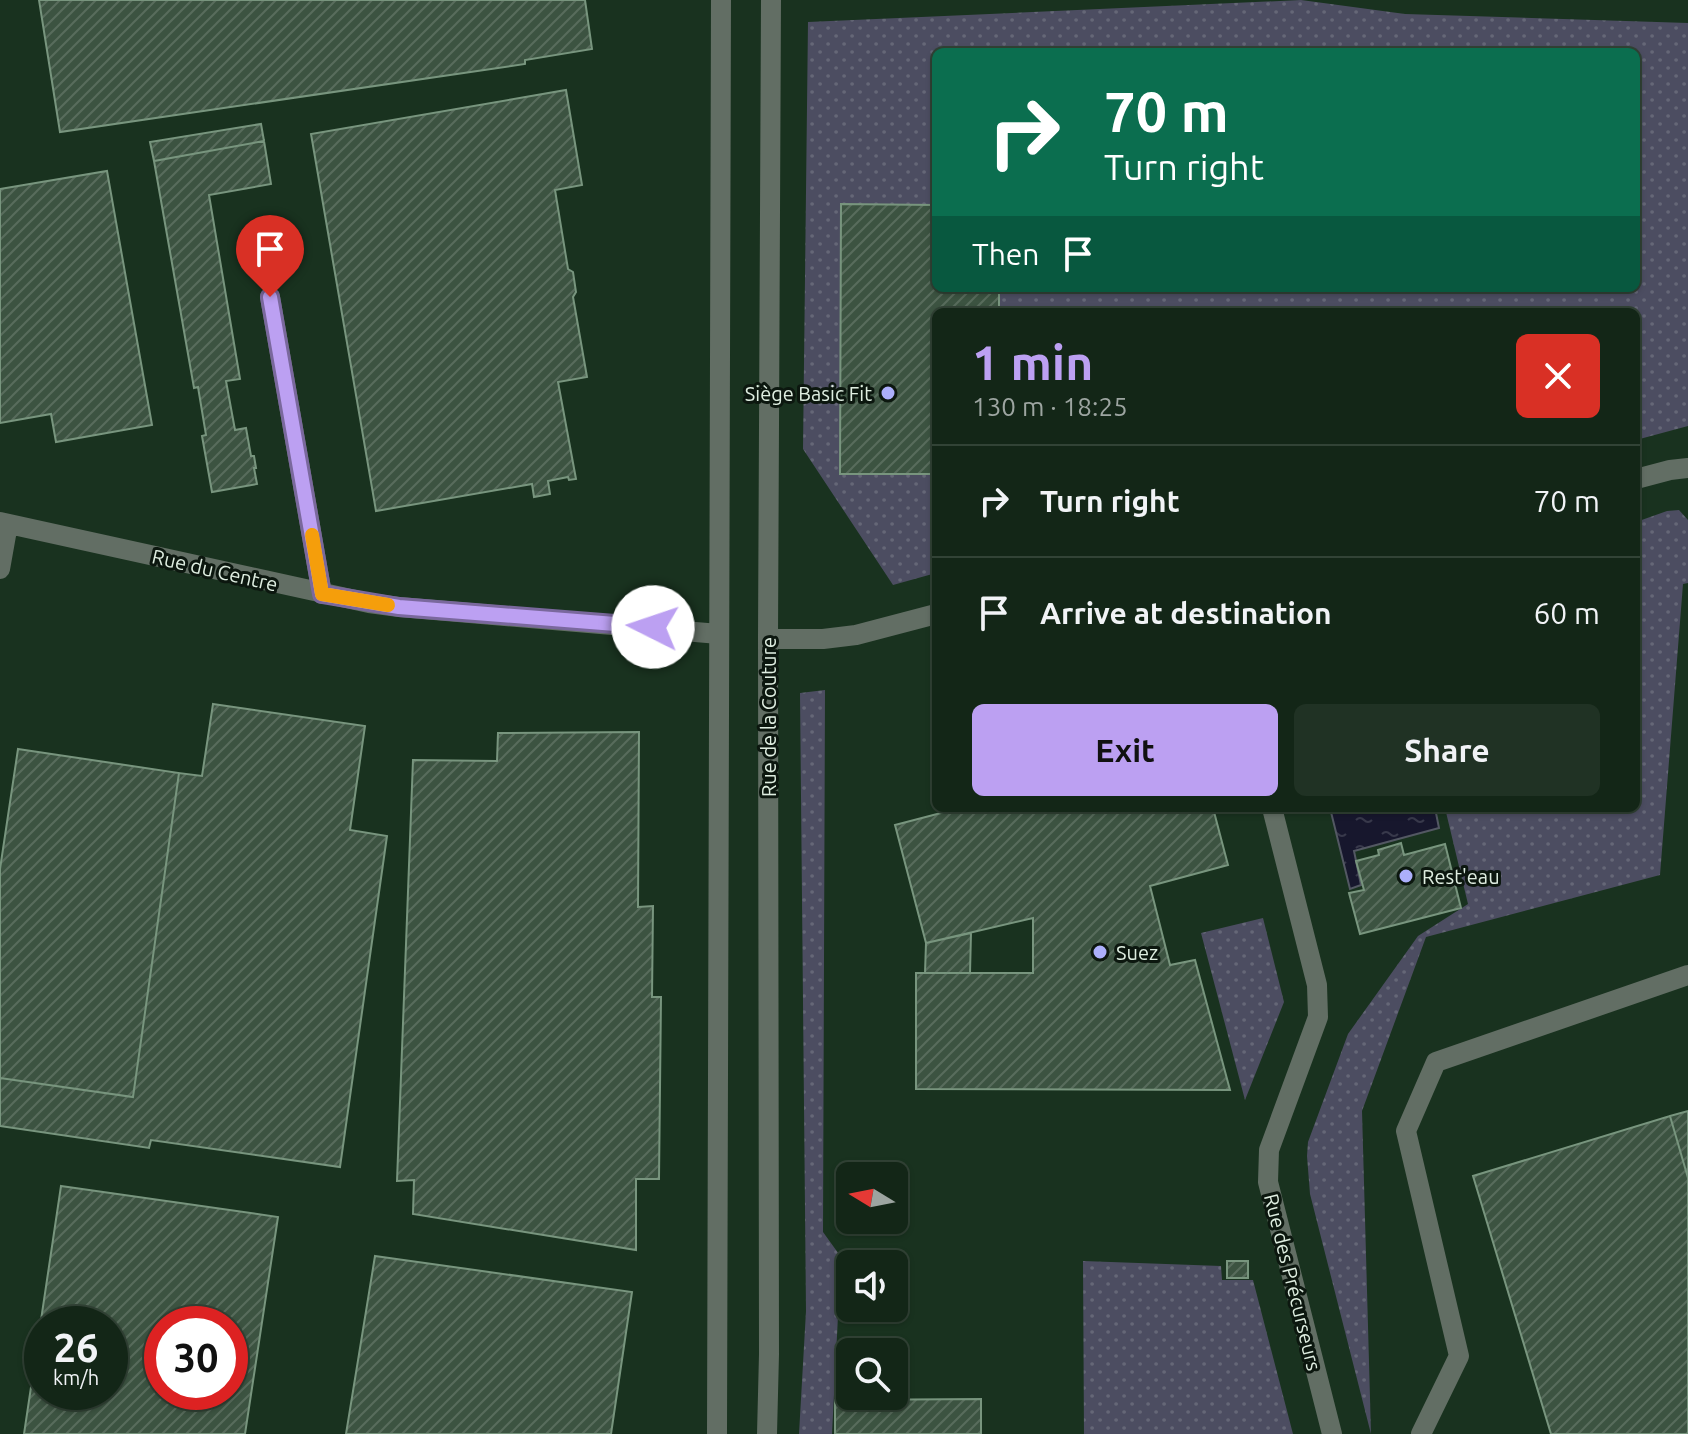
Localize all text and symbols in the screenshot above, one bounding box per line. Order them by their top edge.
icon: right [972,80,1076,184]
text: 70 m [1104,80,1229,143]
text: Turn right [1104,146,1264,187]
pin [236,215,304,297]
icon: arrive [248,227,292,271]
icon: arrive [1056,232,1100,276]
text: Then [972,237,1040,271]
button: close [1516,334,1600,418]
text: 1 min [972,335,1093,389]
place label: Siège Basic Fit [745,382,872,405]
marker: Siège Basic Fit [879,384,897,402]
text: 130 m · 18:25 [972,392,1128,421]
icon: right [972,479,1016,523]
text: Turn right [1040,484,1180,518]
text: 70 m [1533,484,1600,518]
street label: Rue du Centre [150,544,280,596]
position arrow [611,585,695,669]
icon: arrive [972,591,1016,635]
text: Arrive at destination [1040,596,1332,630]
text: 60 m [1533,596,1600,630]
street label: Rue de la Couture [757,637,780,797]
button: Exit [972,704,1278,796]
button: Share [1294,704,1600,796]
place label: Rest'eau [1422,865,1500,888]
marker: Rest'eau [1397,867,1415,885]
place label: Suez [1116,941,1158,964]
marker: Suez [1091,943,1109,961]
north arrow [836,1162,908,1234]
map controls [836,1162,908,1410]
street label: Rue des Précurseurs [1260,1191,1326,1373]
button: sound [836,1250,908,1322]
speed limit sign: 30 [144,1306,248,1410]
text: 26 [53,1325,99,1370]
button: search [836,1338,908,1410]
text: km/h [53,1366,99,1389]

